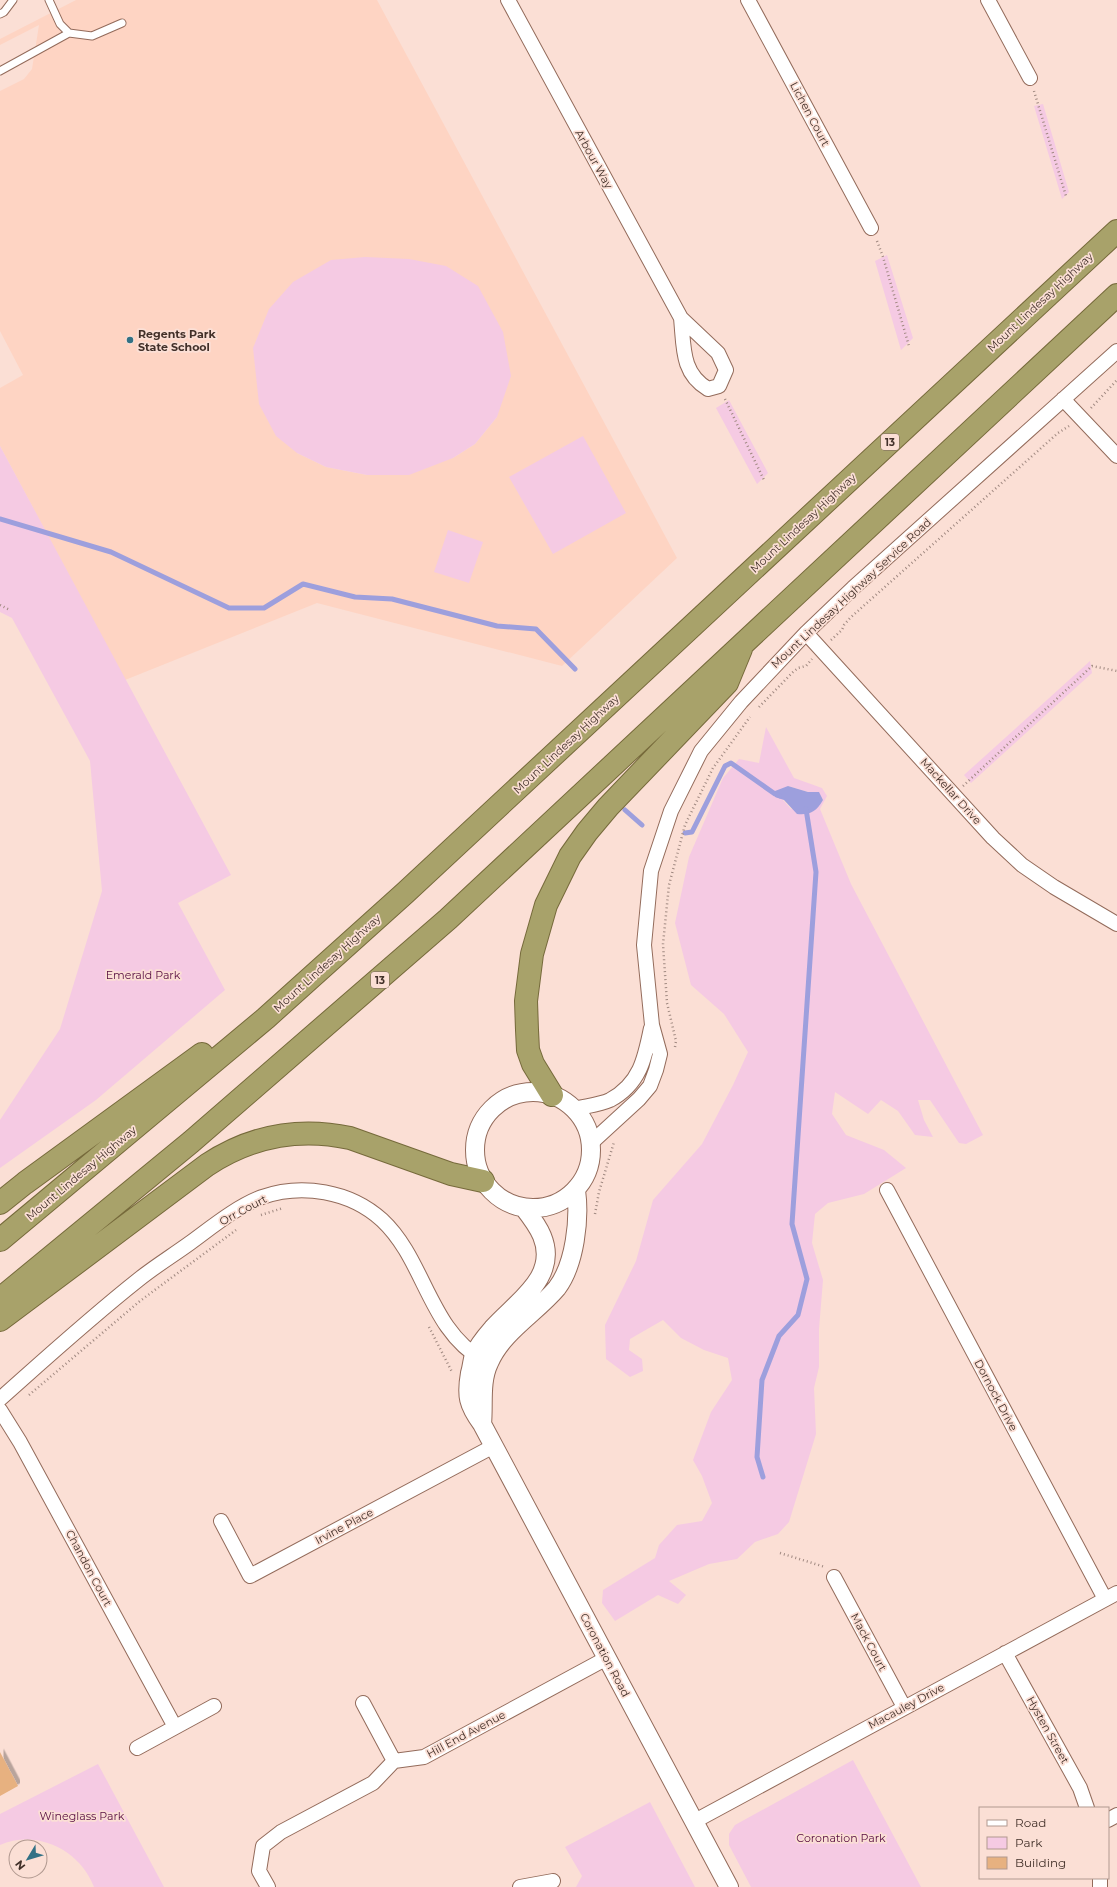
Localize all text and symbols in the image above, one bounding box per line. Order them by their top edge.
street label: Lichen Court [787,79,833,149]
street label: Arbour Way [572,127,616,191]
street label: Mount Lindesay Highway [984,249,1096,355]
place label: Regents Park State School [138,327,216,354]
marker: Regents Park State School [125,335,135,345]
road number: 13 [881,434,899,450]
street label: Mount Lindesay Highway [747,470,859,576]
street label: Mount Lindesay Highway Service Road [768,515,934,671]
street label: Mount Lindesay Highway [510,691,622,797]
street label: Mackellar Drive [917,755,985,827]
street label: Mount Lindesay Highway [270,911,384,1015]
park label: Emerald Park [106,968,181,982]
road number: 13 [371,972,389,988]
street label: Mount Lindesay Highway [23,1123,139,1223]
street label: Orr Court [217,1191,270,1228]
street label: Dornock Drive [971,1357,1021,1433]
street label: Irvine Place [313,1505,376,1547]
street label: Chandon Court [63,1527,115,1609]
street label: Coronation Road [577,1611,633,1699]
street label: Mack Court [848,1611,890,1674]
street label: Macauley Drive [866,1680,947,1732]
street label: Hysten Street [1024,1694,1072,1767]
street label: Hill End Avenue [424,1707,508,1761]
legend [979,1807,1109,1879]
park label: Wineglass Park [40,1809,125,1823]
text: Road [1015,1815,1046,1830]
park label: Coronation Park [796,1831,886,1845]
text: Park [1015,1835,1043,1850]
north arrow [8,1839,48,1879]
text: Building [1015,1855,1066,1870]
text: N [12,1857,28,1873]

